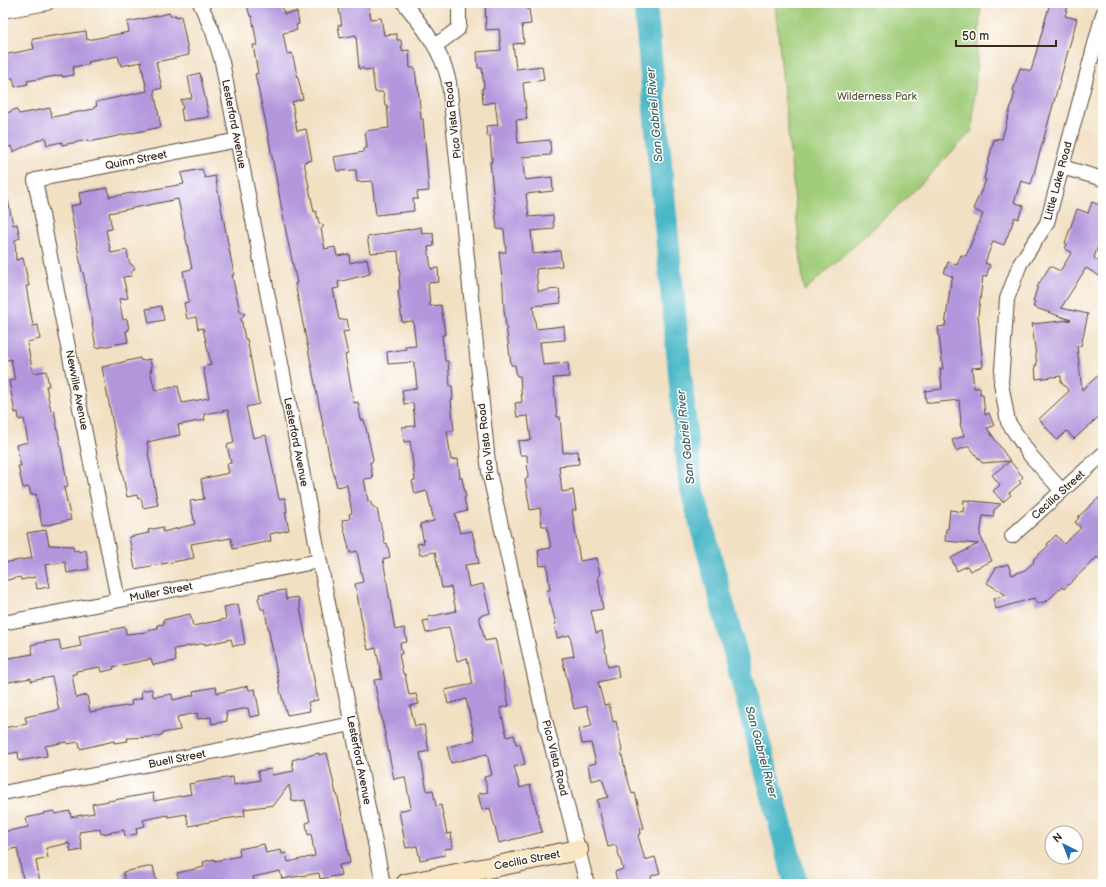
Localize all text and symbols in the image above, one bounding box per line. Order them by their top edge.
scale bar [956,22,1056,48]
text: 50 m [962,29,989,44]
water label: San Gabriel River [643,66,667,163]
street label: Lesterford Avenue [219,78,249,170]
street label: Pico Vista Road [442,81,464,159]
park label: Wilderness Park [837,90,918,103]
street label: Little Lake Road [1041,140,1075,222]
street label: Quinn Street [104,148,169,172]
street label: Newville Avenue [63,349,91,432]
water label: San Gabriel River [673,388,698,485]
street label: Lesterford Avenue [281,396,311,488]
street label: Pico Vista Road [475,403,497,481]
street label: Cecilia Street [1029,467,1088,522]
street label: Muller Street [128,579,194,604]
water label: San Gabriel River [742,704,781,801]
street label: Lesterford Avenue [344,714,374,806]
street label: Pico Vista Road [539,719,571,797]
street label: Buell Street [147,747,207,771]
north arrow [1044,825,1084,865]
text: N [1050,830,1065,846]
street label: Cecilia Street [493,847,562,873]

